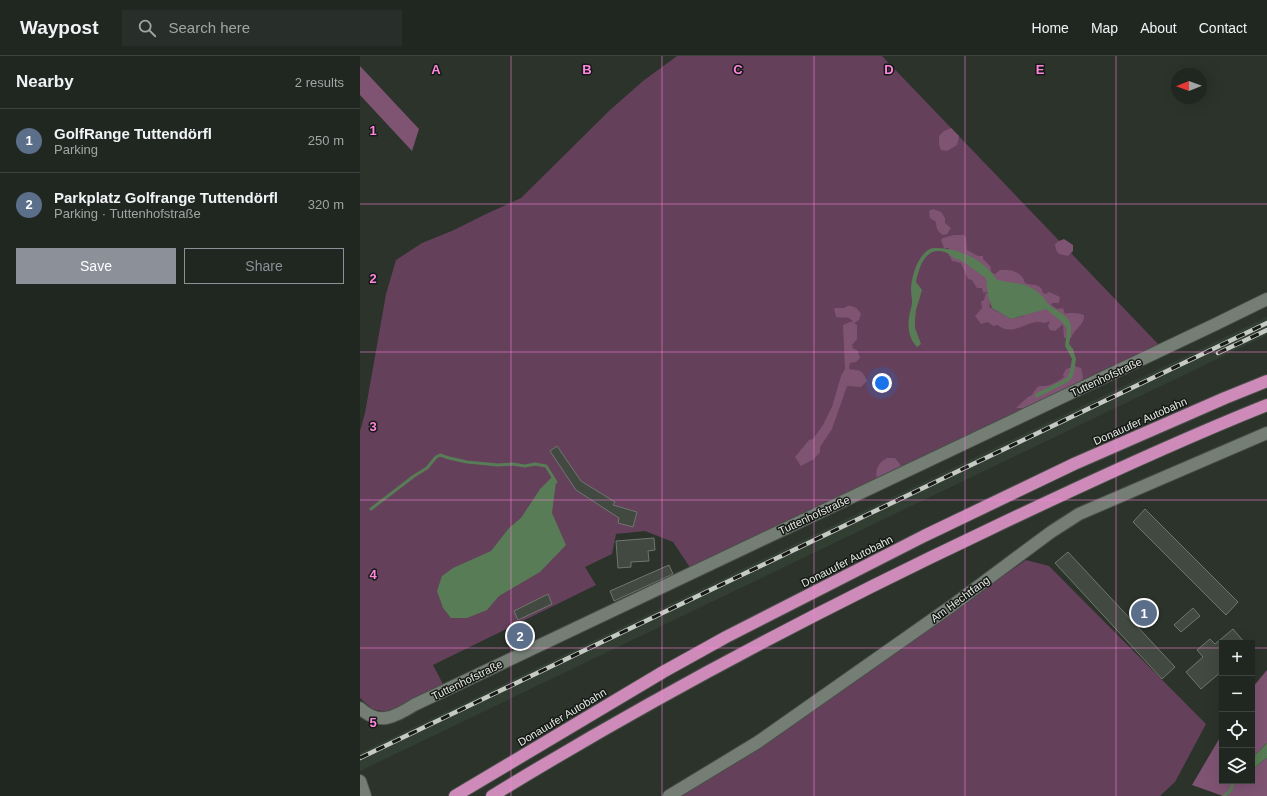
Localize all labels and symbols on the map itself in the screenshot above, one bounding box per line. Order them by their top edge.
text: A [431,62,441,77]
text: B [582,62,592,77]
text: C [733,62,743,77]
text: D [884,62,894,77]
text: E [1036,62,1045,77]
north arrow [1171,68,1207,104]
text: 1 [369,123,377,138]
text: 2 [369,271,377,286]
street label: Tuttenhofstraße [1068,355,1144,399]
your location [872,373,892,393]
street label: Donauufer Autobahn [1091,395,1189,447]
text: 3 [369,419,377,434]
street label: Tuttenhofstraße [776,493,852,537]
street label: Donauufer Autobahn [799,533,895,589]
text: 4 [369,567,377,582]
street label: Am Hechtfang [928,574,992,624]
pin: 1 [1131,598,1157,628]
pin: 2 [507,621,533,651]
street label: Tuttenhofstraße [430,658,504,702]
street label: Donauufer Autobahn [516,686,608,748]
text: 5 [369,715,377,730]

